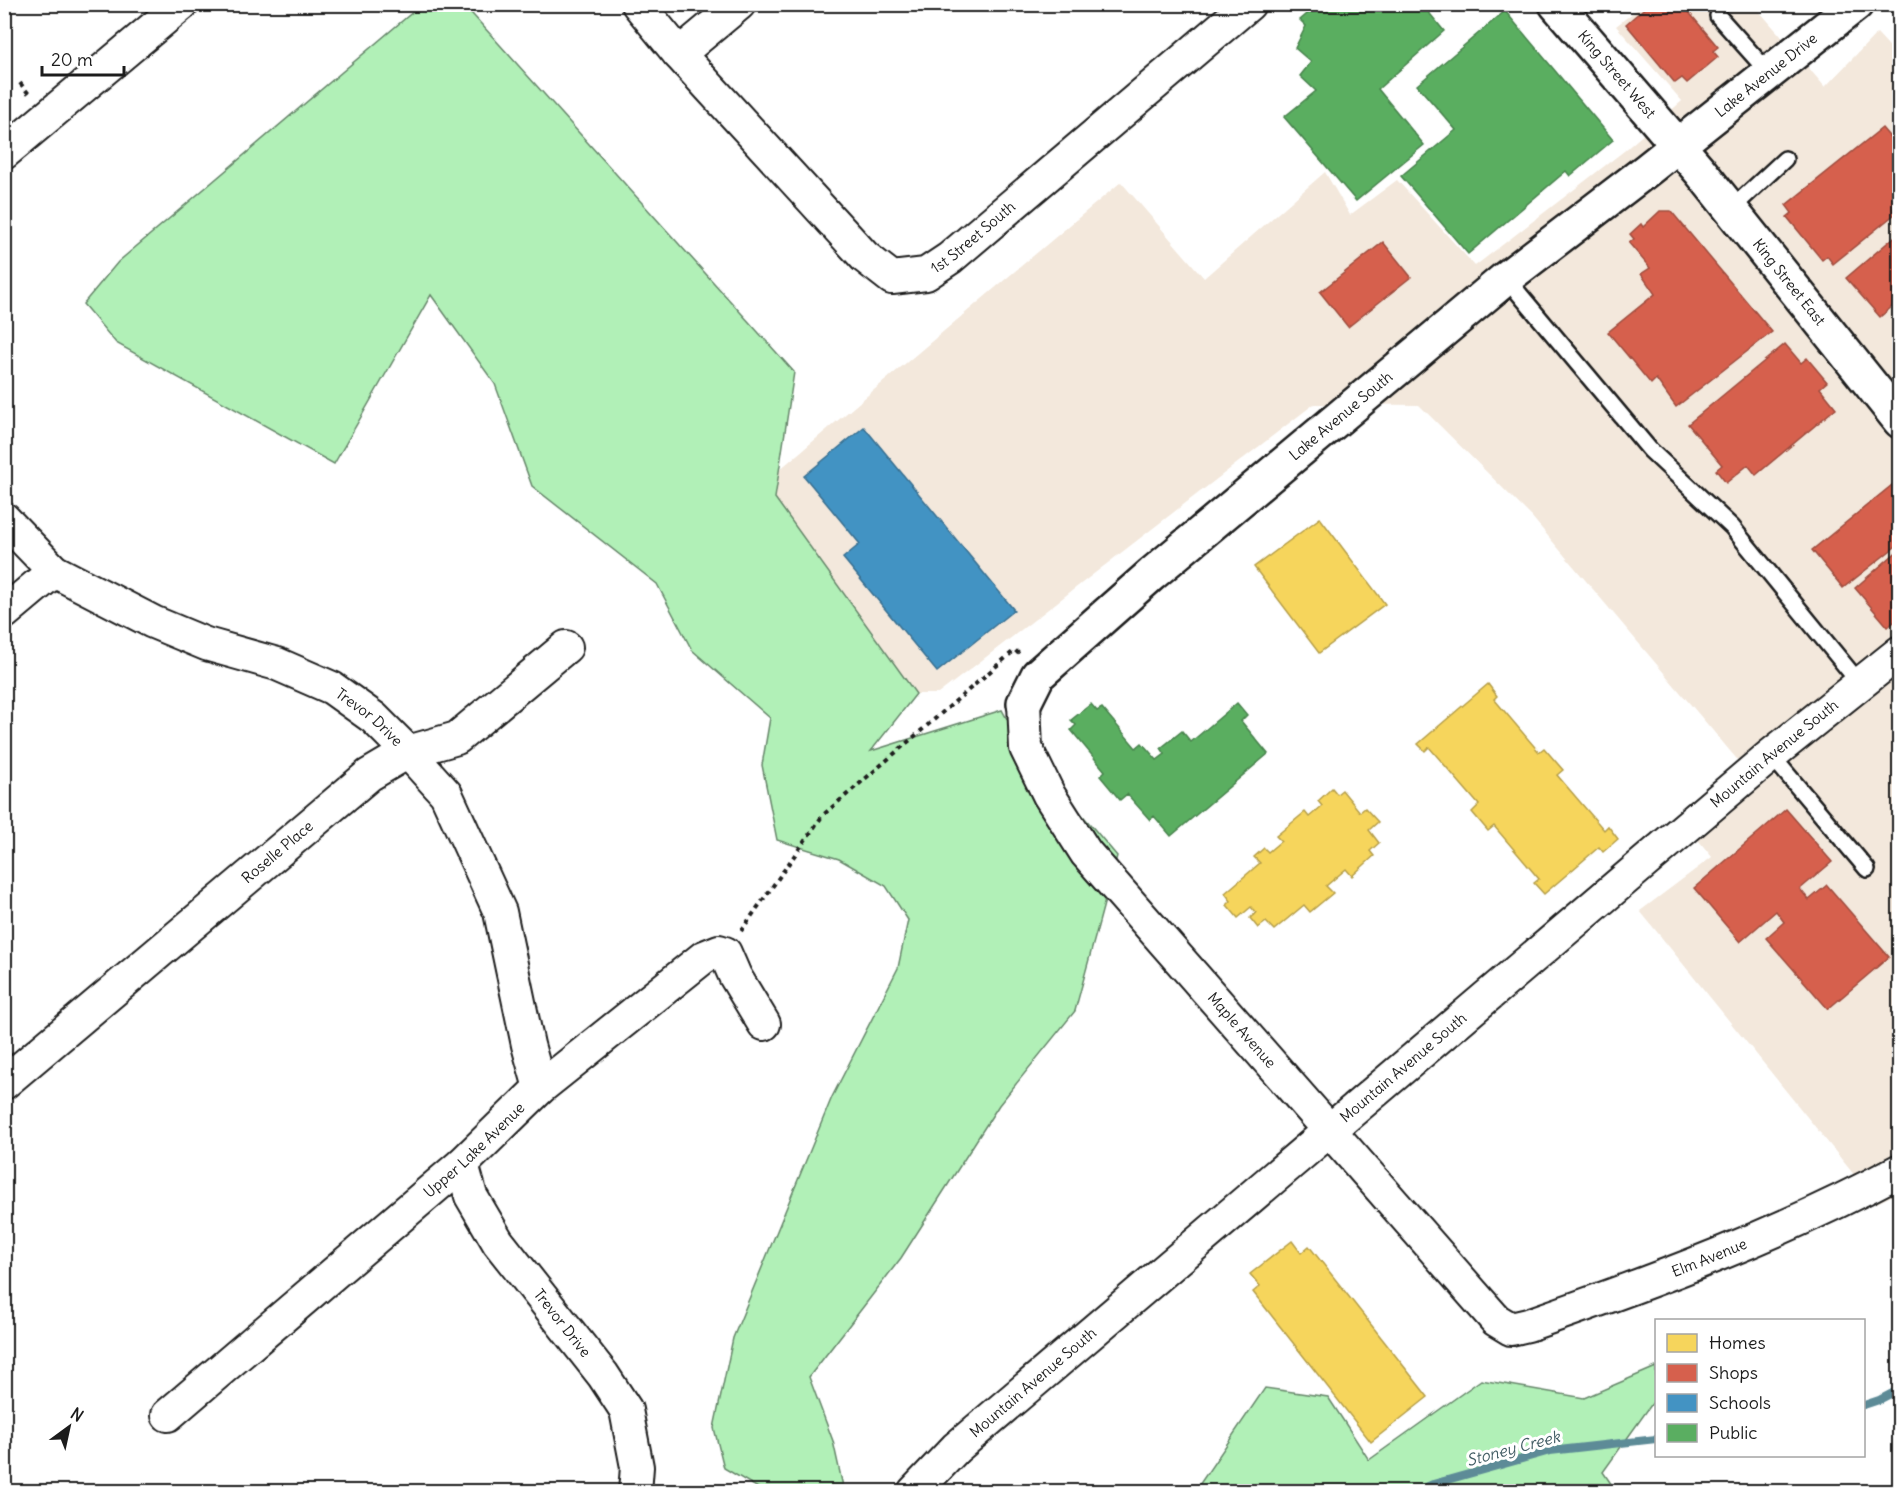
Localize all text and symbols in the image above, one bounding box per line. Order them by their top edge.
street label: King Street West [1574,26,1660,122]
street label: Lake Avenue Drive [1711,28,1821,121]
scale bar [42,39,124,77]
text: 20 m [51,48,93,71]
street label: 1st Street South [927,196,1019,277]
street label: King Street East [1749,235,1830,329]
street label: Lake Avenue South [1285,367,1397,464]
street label: Trevor Drive [332,684,407,750]
street label: Mountain Avenue South [1706,695,1842,812]
street label: Roselle Place [238,816,317,887]
street label: Maple Avenue [1204,988,1280,1072]
street label: Mountain Avenue South [1336,1008,1470,1126]
street label: Upper Lake Avenue [420,1098,528,1201]
street label: Elm Avenue [1669,1234,1750,1281]
street label: Trevor Drive [530,1285,595,1361]
legend [1655,1319,1865,1457]
street label: Mountain Avenue South [966,1323,1100,1441]
text: Homes [1709,1331,1766,1354]
text: Shops [1709,1361,1758,1384]
text: Schools [1709,1391,1771,1414]
north arrow [39,1397,99,1457]
text: N [67,1403,87,1426]
text: Public [1709,1421,1758,1444]
water label: Stoney Creek [1464,1425,1564,1470]

